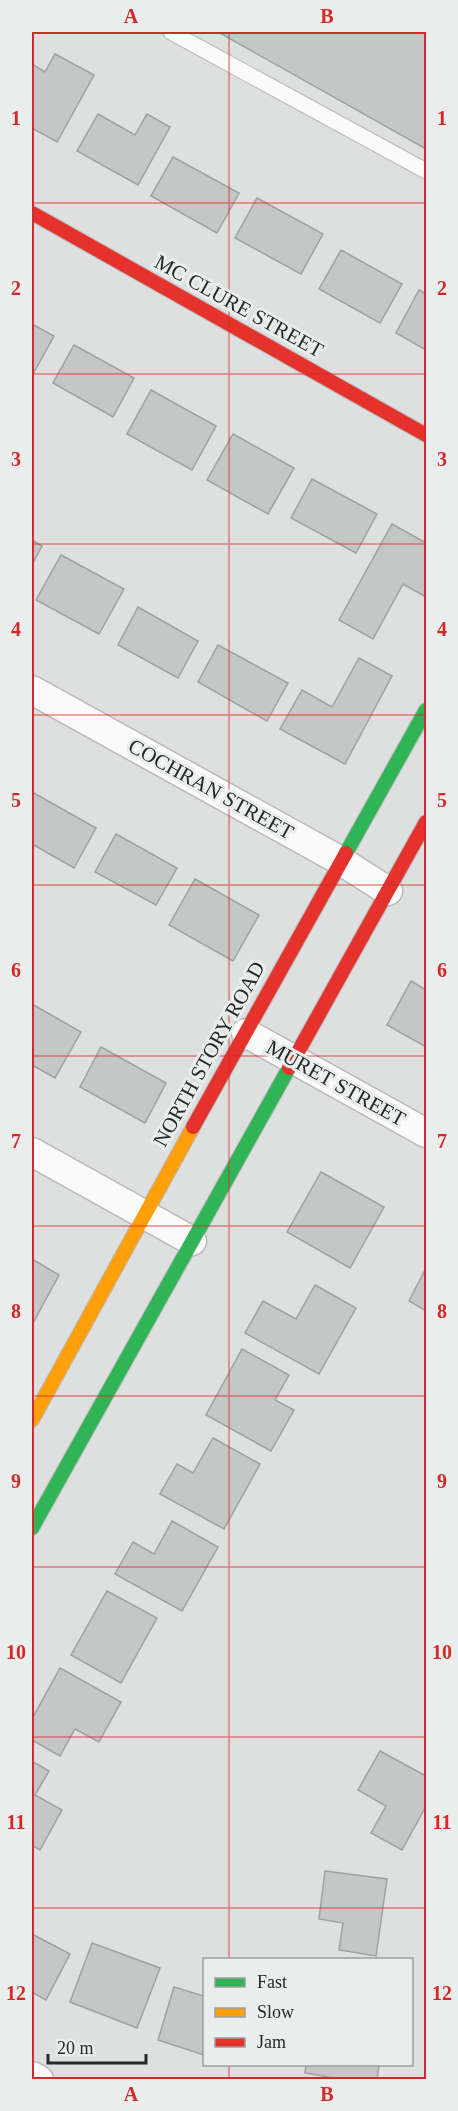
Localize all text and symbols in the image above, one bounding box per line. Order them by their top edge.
text: A [124,5,139,27]
text: B [320,5,334,27]
text: 1 [11,107,21,129]
text: 1 [437,107,447,129]
street label: MC CLURE STREET [151,250,328,362]
text: 2 [11,277,21,299]
text: 2 [437,277,447,299]
text: 3 [11,448,21,470]
text: 3 [437,448,447,470]
text: 4 [11,618,21,640]
text: 4 [437,618,447,640]
street label: COCHRAN STREET [124,734,298,844]
text: 5 [11,789,21,811]
text: 5 [437,789,447,811]
street label: NORTH STORY ROAD [148,957,270,1151]
text: 6 [11,959,21,981]
text: 6 [437,959,447,981]
street label: MURET STREET [262,1035,410,1131]
text: 7 [11,1130,21,1152]
text: 7 [437,1130,447,1152]
text: 8 [11,1300,21,1322]
text: 8 [437,1300,447,1322]
text: 9 [11,1470,21,1492]
text: 9 [437,1470,447,1492]
text: 10 [6,1641,26,1663]
text: 10 [432,1641,452,1663]
text: 11 [7,1811,25,1833]
text: 11 [433,1811,451,1833]
legend [203,1958,413,2066]
text: Fast [257,1972,287,1992]
text: 12 [6,1982,26,2004]
text: 12 [432,1982,452,2004]
text: Slow [257,2002,294,2022]
scale bar [48,2027,146,2065]
text: Jam [257,2032,286,2052]
text: 20 m [57,2038,94,2058]
text: A [124,2083,139,2105]
text: B [320,2083,334,2105]

